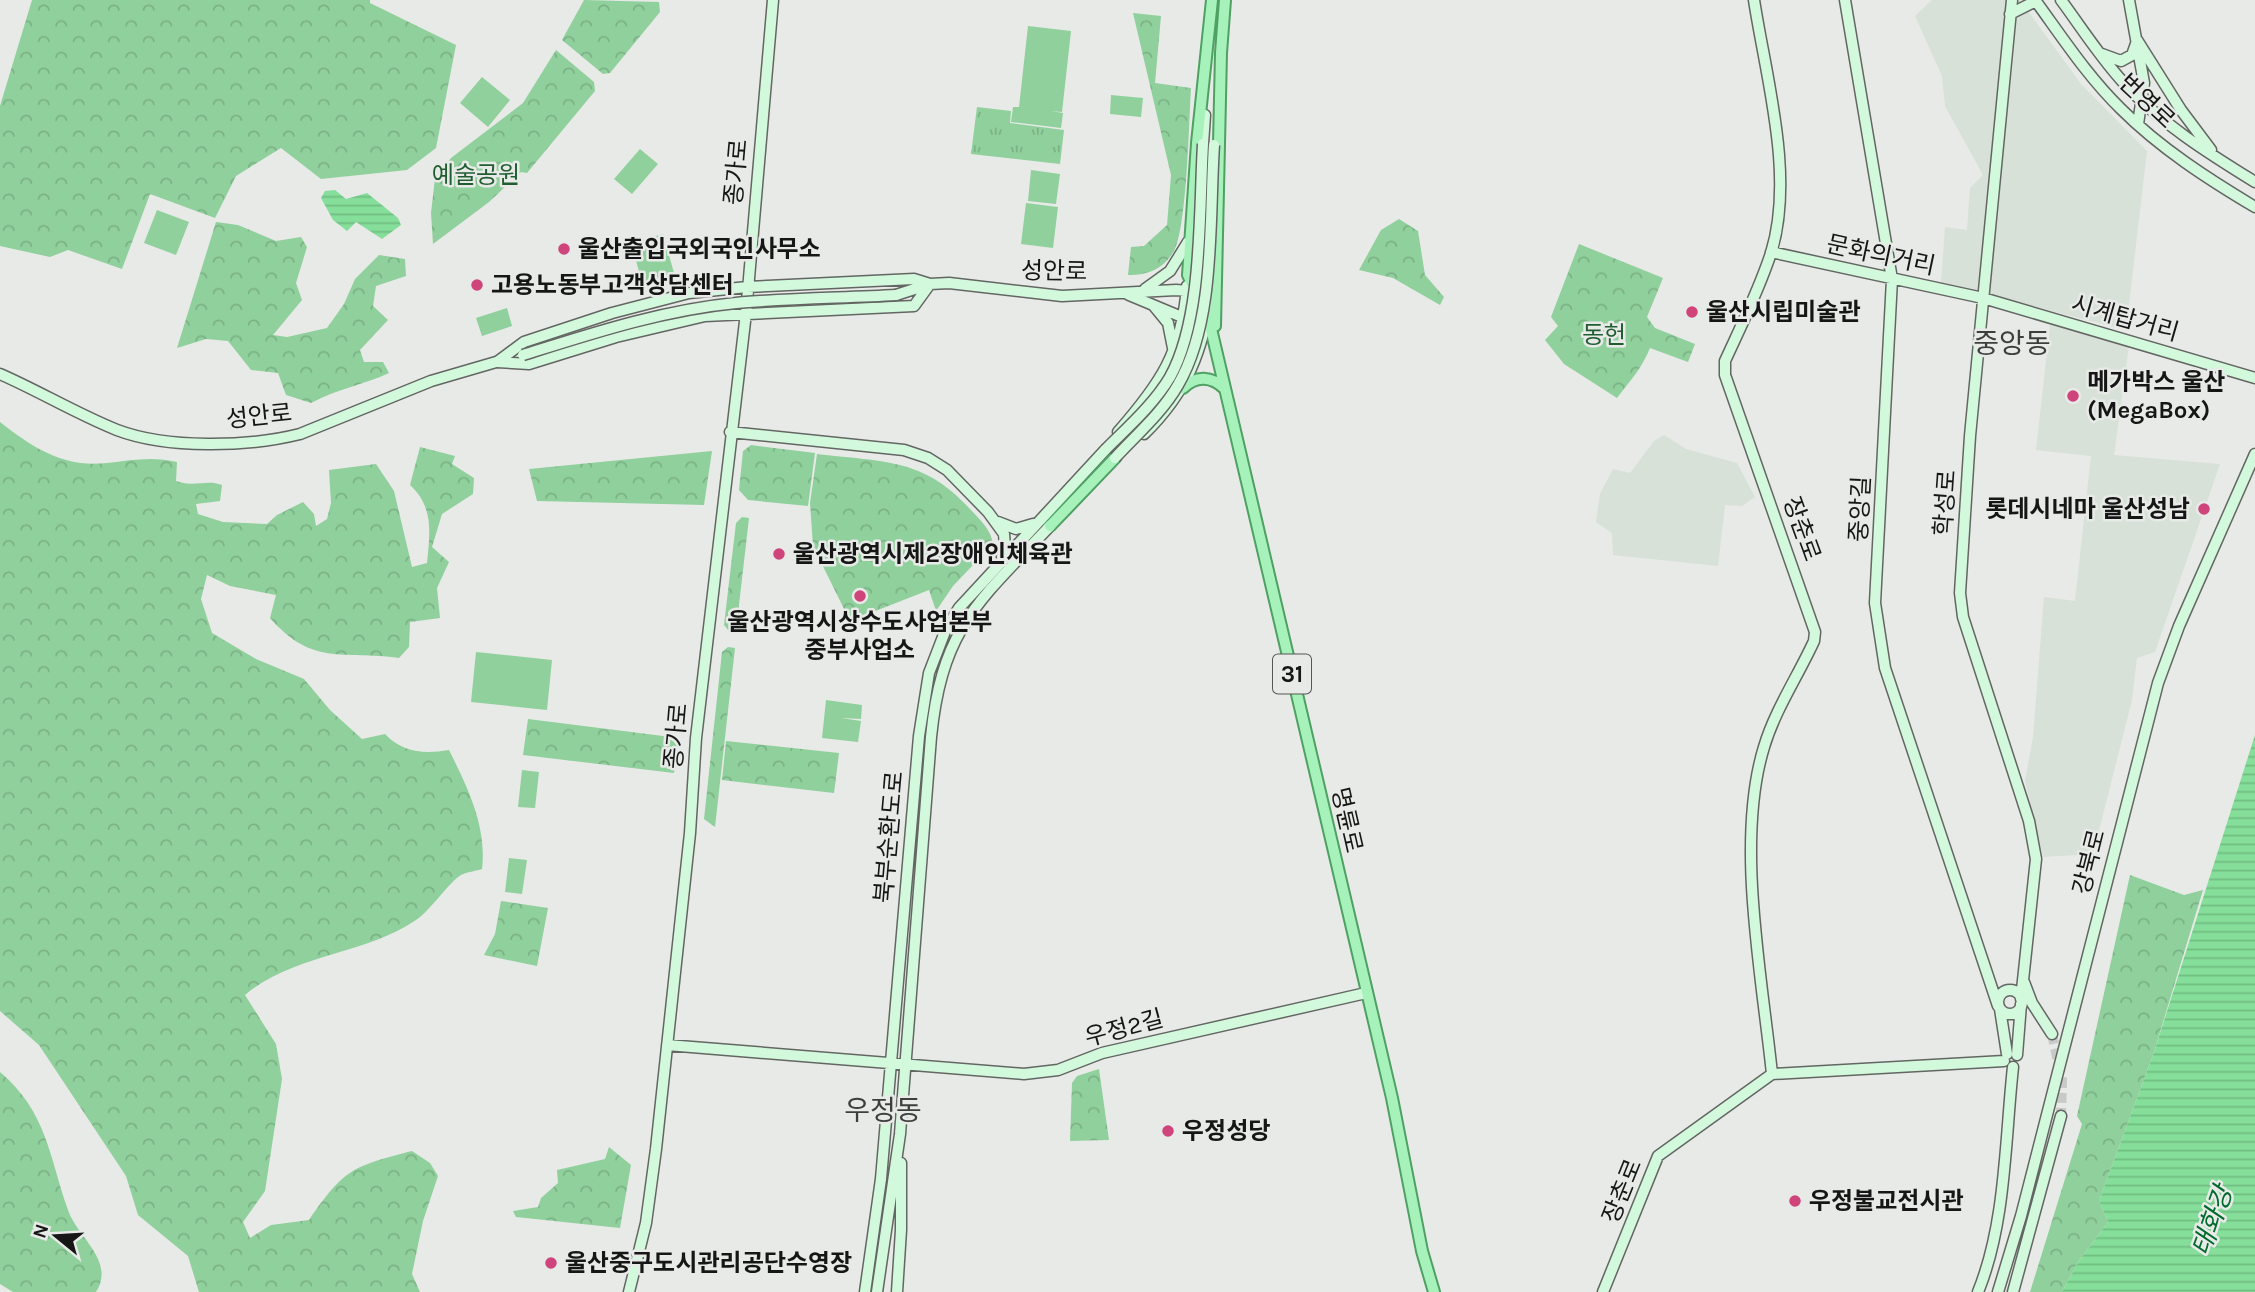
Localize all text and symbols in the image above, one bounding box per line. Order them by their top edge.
street label: 번영로 [2113,68,2181,134]
street label: 종가로 [719,138,753,206]
park label: 예술공원 [432,161,520,189]
street label: 문화의거리 [1824,230,1938,280]
place label: 울산출입국외국인사무소 [578,235,821,263]
marker: 울산출입국외국인사무소 [556,241,572,257]
street label: 성안로 [1021,256,1087,286]
place label: 고용노동부고객상담센터 [491,271,734,299]
marker: 고용노동부고객상담센터 [469,277,485,293]
street label: 시계탑거리 [2068,289,2182,347]
place label: 울산시립미술관 [1706,298,1861,326]
marker: 울산시립미술관 [1684,304,1700,320]
park label: 동헌 [1582,321,1626,349]
district label: 중앙동 [1973,327,2051,360]
place label: 메가박스 울산 (MegaBox) [2087,368,2226,424]
marker: 메가박스 울산 (MegaBox) [2065,388,2081,404]
street label: 성안로 [225,399,293,433]
street label: 학성로 [1929,469,1961,537]
street label: 중앙길 [1844,475,1876,543]
street label: 장춘로 [1778,493,1826,565]
place label: 롯데시네마 울산성남 [1985,495,2190,523]
marker: 롯데시네마 울산성남 [2196,501,2212,517]
place label: 울산광역시제2장애인체육관 [793,540,1072,568]
marker: 울산광역시제2장애인체육관 [771,546,787,562]
marker: 울산광역시상수도사업본부 중부사업소 [852,588,868,604]
place label: 울산광역시상수도사업본부 중부사업소 [728,608,992,664]
road number: 31 [1273,654,1311,694]
street label: 종가로 [659,702,693,770]
street label: 북부순환도로 [869,770,909,904]
street label: 명륜로 [1326,785,1368,855]
street label: 강북로 [2067,826,2111,898]
street label: 우정2길 [1082,1004,1166,1052]
district label: 우정동 [844,1094,922,1127]
place label: 우정성당 [1182,1117,1270,1145]
marker: 우정성당 [1160,1123,1176,1139]
street label: 장춘로 [1597,1155,1647,1227]
water label: 태화강 [2186,1179,2240,1260]
place label: 우정불교전시관 [1809,1187,1964,1215]
marker: 우정불교전시관 [1787,1193,1803,1209]
north arrow [21,1201,91,1271]
text: N [28,1221,53,1241]
place label: 울산중구도시관리공단수영장 [565,1249,852,1277]
marker: 울산중구도시관리공단수영장 [543,1255,559,1271]

